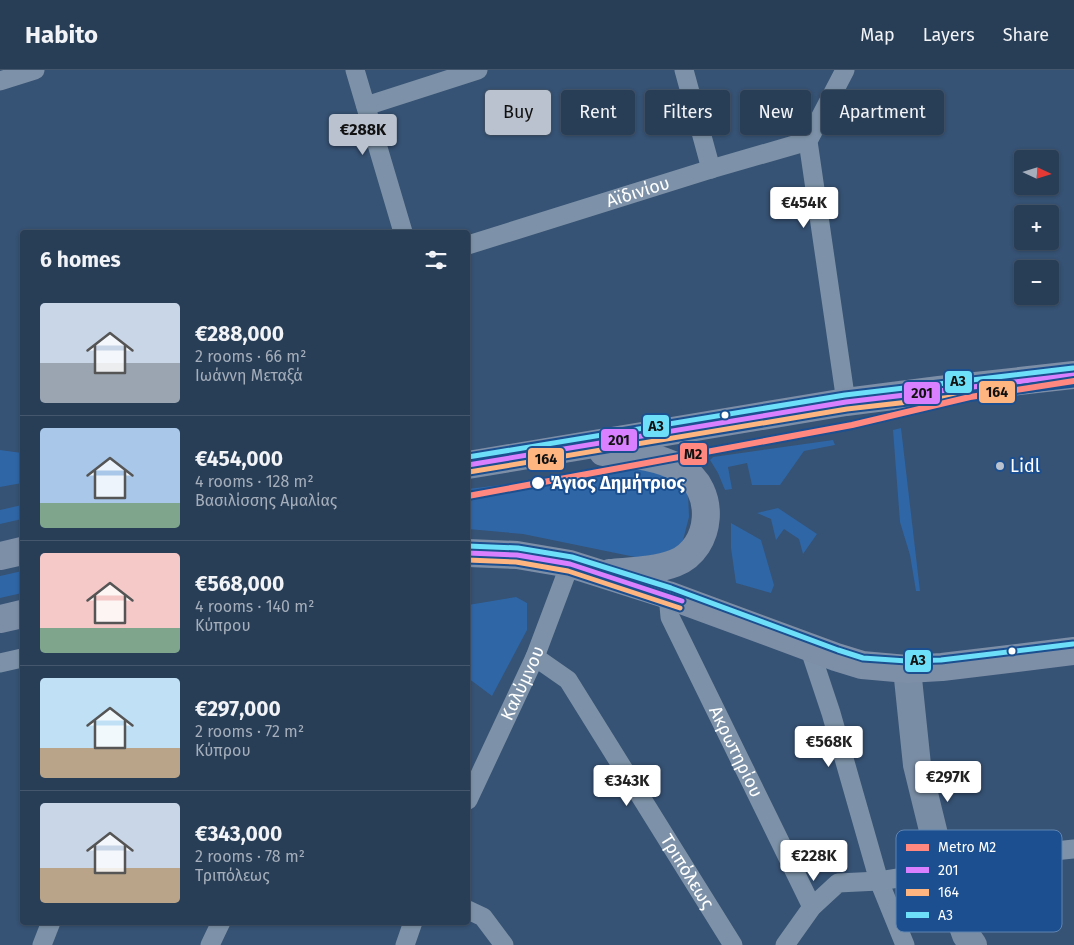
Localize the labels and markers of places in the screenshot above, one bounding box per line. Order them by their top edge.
pin: €288K [328,114,398,156]
pin: €454K [769,186,839,229]
unlabelled marker [720,410,730,420]
place label: Lidl [1010,455,1040,477]
marker: Lidl [994,460,1006,472]
place label: Άγιος Δημήτριος [550,472,685,494]
marker: Άγιος Δημήτριος [530,475,546,491]
unlabelled marker [1007,646,1017,656]
pin: €568K [794,726,864,768]
pin: €297K [913,760,983,803]
pin: €343K [592,764,662,807]
pin: €228K [779,840,849,882]

